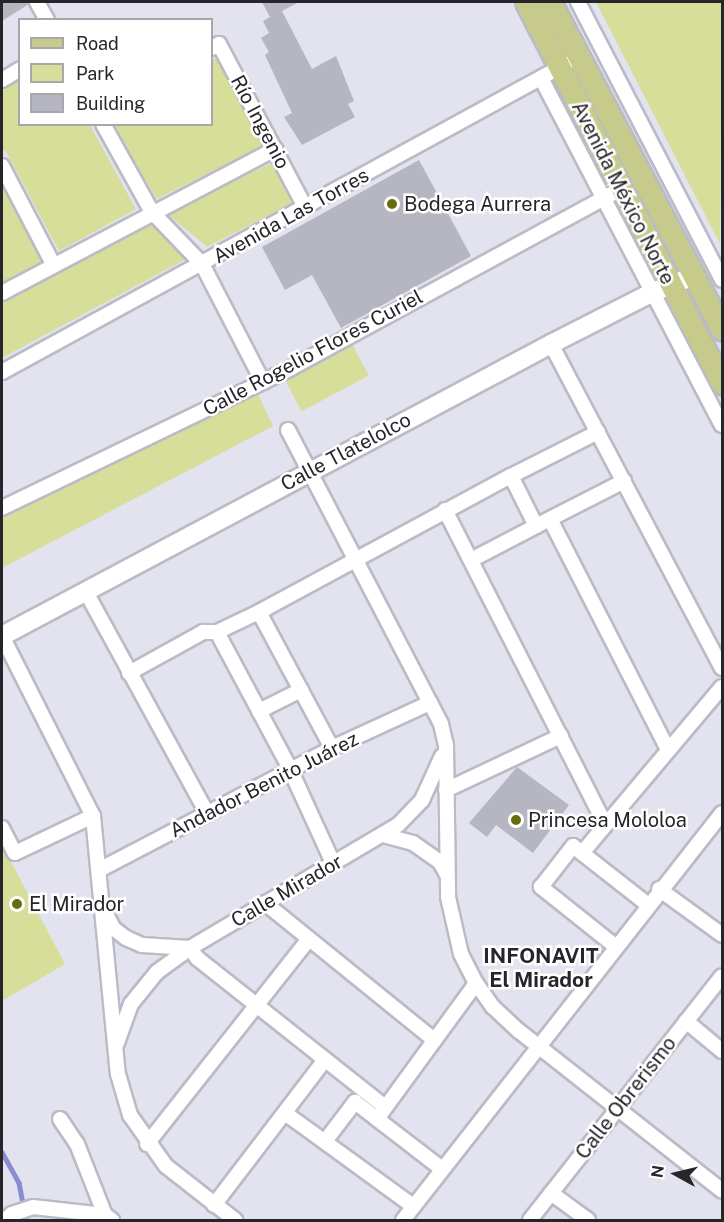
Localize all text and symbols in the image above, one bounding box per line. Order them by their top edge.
legend [18,18,213,126]
text: Road [76,33,119,54]
text: Park [76,63,114,84]
street label: Río Ingenio [225,71,295,173]
text: Building [76,93,145,114]
street label: Avenida México Norte [566,97,680,289]
street label: Avenida Las Torres [209,163,373,269]
place label: Bodega Aurrera [404,192,551,216]
marker: Bodega Aurrera [385,197,399,211]
street label: Calle Rogelio Flores Curiel [199,285,427,421]
street label: Calle Tlatelolco [277,408,415,496]
street label: Andador Benito Juárez [166,727,362,843]
place label: Princesa Mololoa [528,808,687,832]
marker: Princesa Mololoa [509,813,523,827]
street label: Calle Mirador [227,849,347,933]
place label: El Mirador [29,892,124,916]
marker: El Mirador [10,897,24,911]
district label: INFONAVIT El Mirador [483,943,599,993]
street label: Calle Obrerismo [571,1032,681,1164]
north arrow [646,1144,706,1204]
text: N [647,1164,668,1179]

